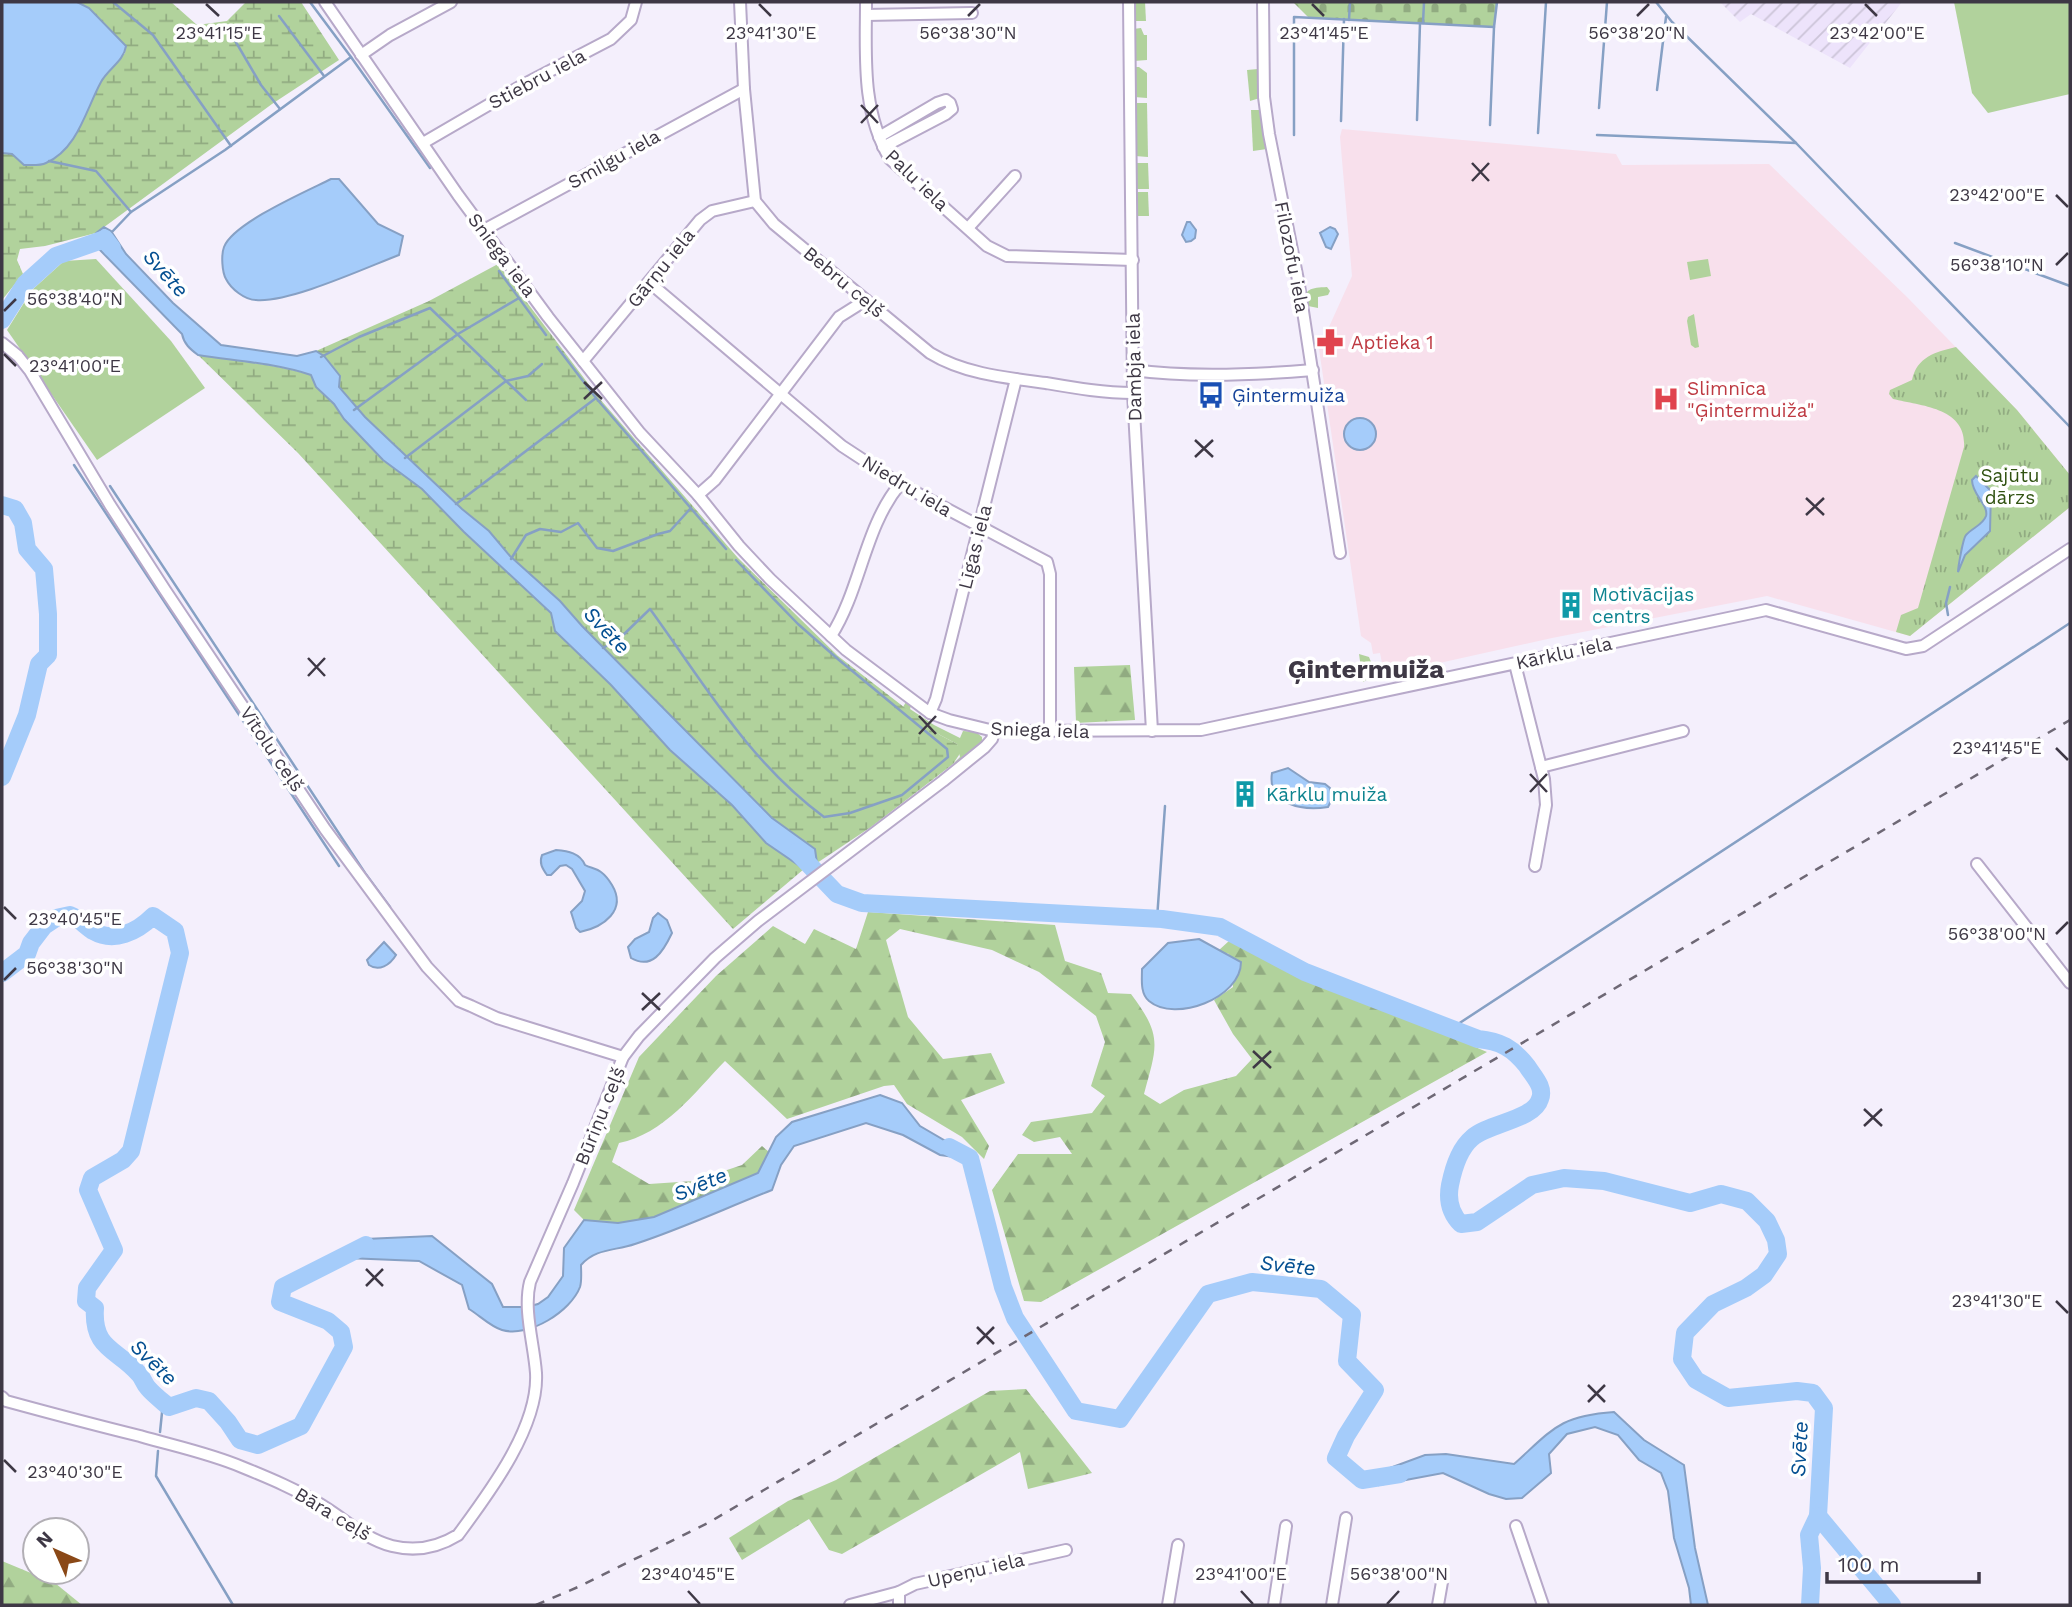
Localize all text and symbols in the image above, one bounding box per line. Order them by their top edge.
text: 23°41'15"E [176,22,263,43]
text: 23°41'30"E [725,22,817,43]
text: 56°38'30"N [919,22,1017,43]
text: 23°41'45"E [1279,22,1369,43]
text: 56°38'20"N [1588,22,1686,43]
text: 23°42'00"E [1829,22,1925,43]
street label: Stiebru iela [485,44,590,114]
street label: Smilgu iela [564,124,664,194]
street label: Palu iela [881,144,954,216]
text: 23°42'00"E [1949,184,2045,205]
street label: Filozofu iela [1270,199,1314,315]
street label: Sniega iela [463,208,541,302]
street label: Gārņu iela [622,224,700,312]
street label: Bebru ceļš [799,241,889,323]
water label: Svēte [138,244,194,302]
text: 56°38'10"N [1950,254,2044,275]
text: 56°38'40"N [27,288,123,309]
street label: Dambja iela [1122,312,1146,422]
pharmacy icon: Aptieka 1 [1315,327,1345,357]
place label: Aptieka 1 [1351,331,1434,354]
text: 23°41'00"E [29,355,121,376]
place label: Slimnīca "Ģintermuiža" [1687,377,1814,422]
bus stop icon: Ģintermuiža [1196,380,1226,410]
place label: Ģintermuiža [1232,384,1345,407]
hospital icon: Slimnīca "Ģintermuiža" [1651,384,1681,414]
street label: Niedru iela [858,450,956,522]
park label: Sajūtu dārzs [1980,464,2040,509]
street label: Līgas iela [953,502,997,592]
place label: Motivācijas centrs [1592,583,1694,628]
building icon: Motivācijas centrs [1556,590,1586,620]
water label: Svēte [579,601,635,659]
street label: Kārklu iela [1514,632,1615,674]
district label: Ģintermuiža [1288,654,1444,684]
street label: Vītolu ceļš [235,702,309,796]
street label: Sniega iela [990,717,1090,743]
text: 23°41'45"E [1952,737,2042,758]
building icon: Kārklu muiža [1230,779,1260,809]
place label: Kārklu muiža [1266,783,1388,806]
text: 23°40'45"E [28,908,122,929]
text: 56°38'00"N [1948,923,2046,944]
text: 56°38'30"N [26,957,124,978]
street label: Būriņu ceļš [570,1063,630,1169]
water label: Svēte [669,1162,731,1206]
water label: Svēte [1259,1250,1317,1280]
text: 23°41'30"E [1951,1290,2043,1311]
water label: Svēte [125,1334,183,1390]
water label: Svēte [1785,1420,1813,1478]
text: 23°40'30"E [27,1461,123,1482]
street label: Bāra ceļš [291,1482,375,1546]
north arrow [21,1516,91,1586]
text: N [31,1526,57,1552]
scale bar [1827,1540,1979,1584]
street label: Upeņu iela [925,1548,1027,1592]
text: 100 m [1838,1552,1900,1577]
text: 23°40'45"E [641,1563,735,1584]
text: 23°41'00"E [1195,1563,1287,1584]
text: 56°38'00"N [1350,1563,1448,1584]

